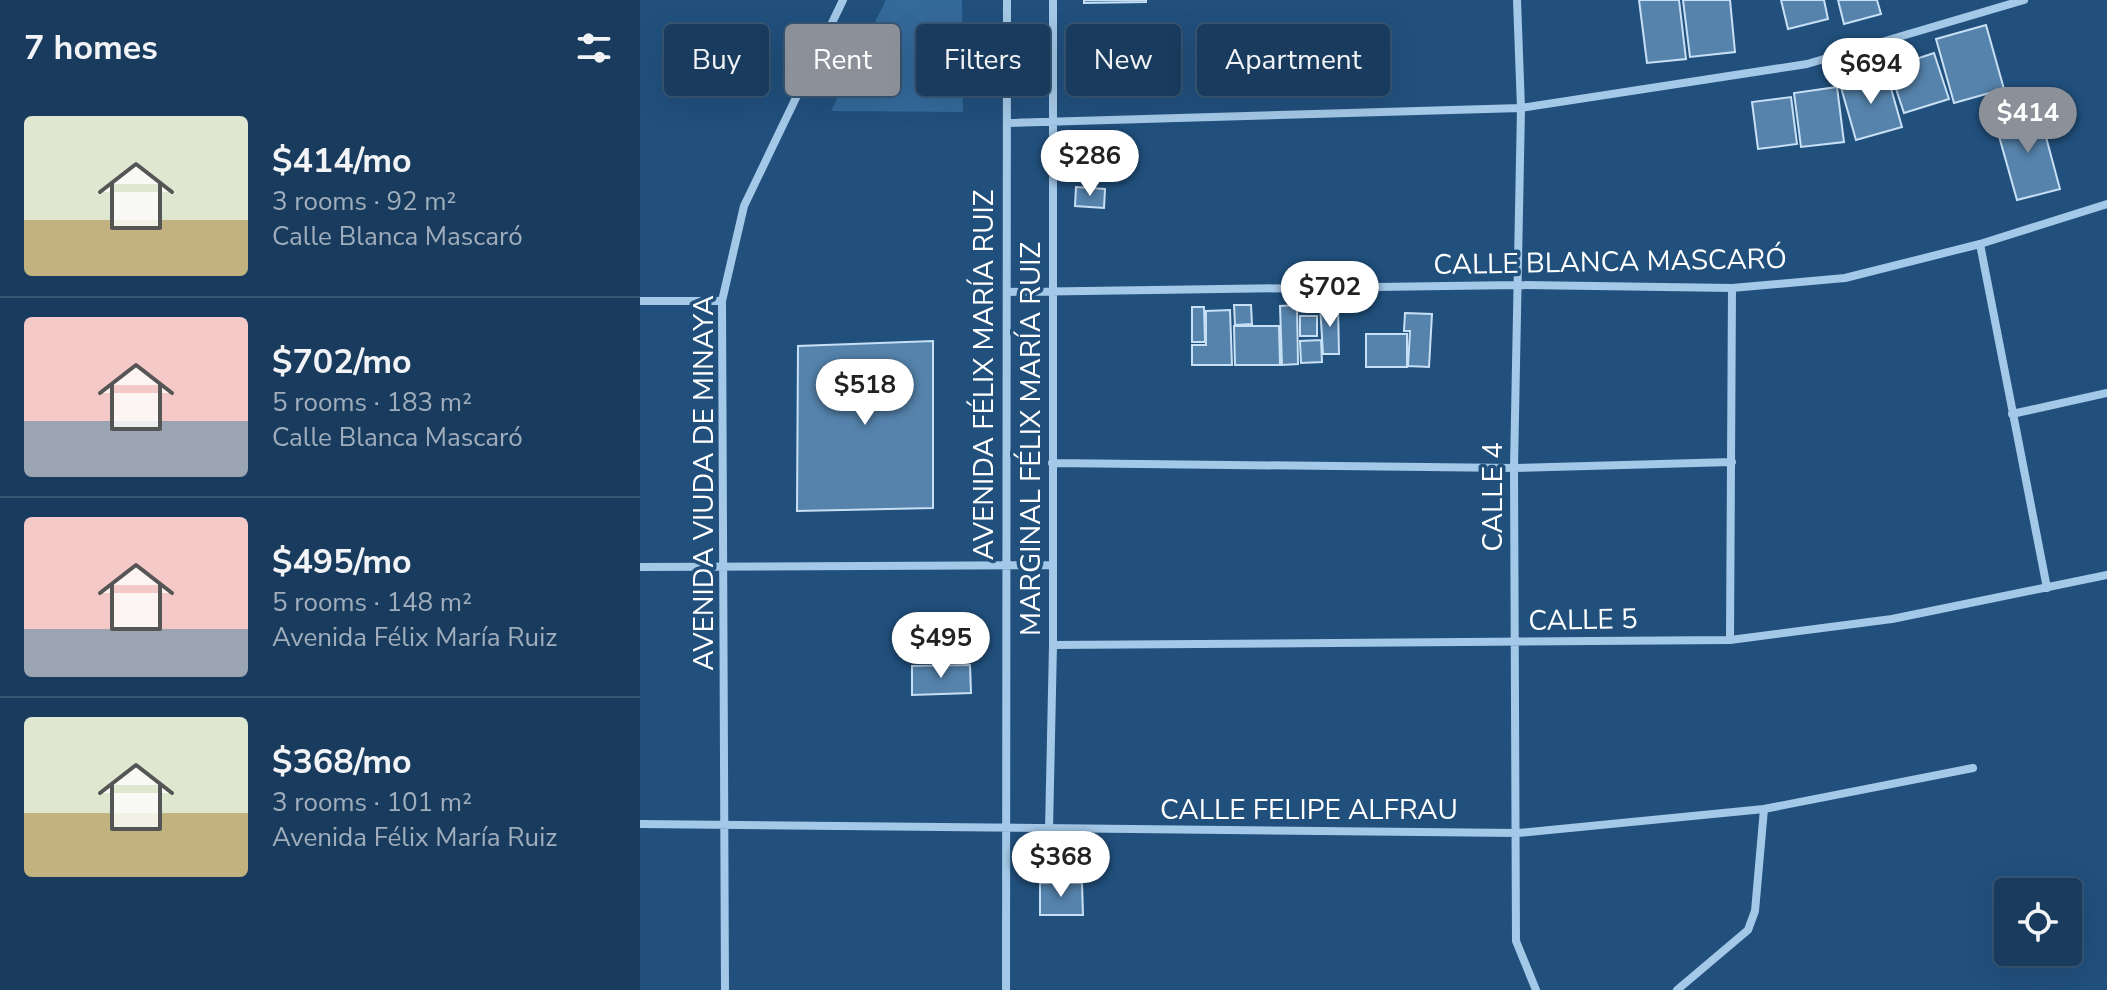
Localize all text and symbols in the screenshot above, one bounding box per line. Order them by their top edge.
chip: Buy [664,24,769,96]
chip: Rent [785,24,900,96]
chip: Filters [916,24,1050,96]
chip: New [1066,24,1181,96]
chip: Apartment [1197,24,1390,96]
text: 7 homes [24,25,158,71]
icon: filters [572,26,616,70]
pin: $694 [1824,38,1918,106]
text: $694 [1840,46,1902,81]
pin: $414 [1981,87,2075,155]
text: $414 [1997,95,2059,130]
pin: $286 [1043,130,1137,198]
text: $414/mo [272,138,412,184]
text: $286 [1059,138,1121,173]
icon: home [88,148,184,244]
text: 3 rooms · 92 m² [272,184,456,219]
street label: AVENIDA FÉLIX MARÍA RUIZ [965,190,1003,560]
text: Calle Blanca Mascaró [272,219,523,254]
street label: CALLE BLANCA MASCARÓ [1433,240,1787,284]
street label: MARGINAL FÉLIX MARÍA RUIZ [1012,242,1050,636]
pin: $702 [1283,261,1377,329]
text: $702 [1299,269,1361,304]
street label: AVENIDA VIUDA DE MINAYA [685,295,723,671]
text: $702/mo [272,339,412,385]
icon: home [88,349,184,445]
pin: $518 [818,359,912,427]
text: $518 [834,367,896,402]
text: 5 rooms · 183 m² [272,385,472,420]
text: Calle Blanca Mascaró [272,420,523,455]
street label: CALLE 4 [1474,442,1512,552]
text: $495/mo [272,539,412,585]
icon: home [88,549,184,645]
text: 5 rooms · 148 m² [272,585,472,620]
street label: CALLE 5 [1528,600,1638,640]
pin: $495 [894,612,988,680]
text: Avenida Félix María Ruiz [272,620,557,655]
text: $495 [910,620,972,655]
text: $368/mo [272,739,412,785]
icon: home [88,749,184,845]
text: 3 rooms · 101 m² [272,785,472,820]
street label: CALLE FELIPE ALFRAU [1160,791,1458,829]
text: Avenida Félix María Ruiz [272,820,557,855]
pin: $368 [1014,831,1108,899]
text: $368 [1030,839,1092,874]
map controls [1994,878,2082,966]
button: locate [1994,878,2082,966]

